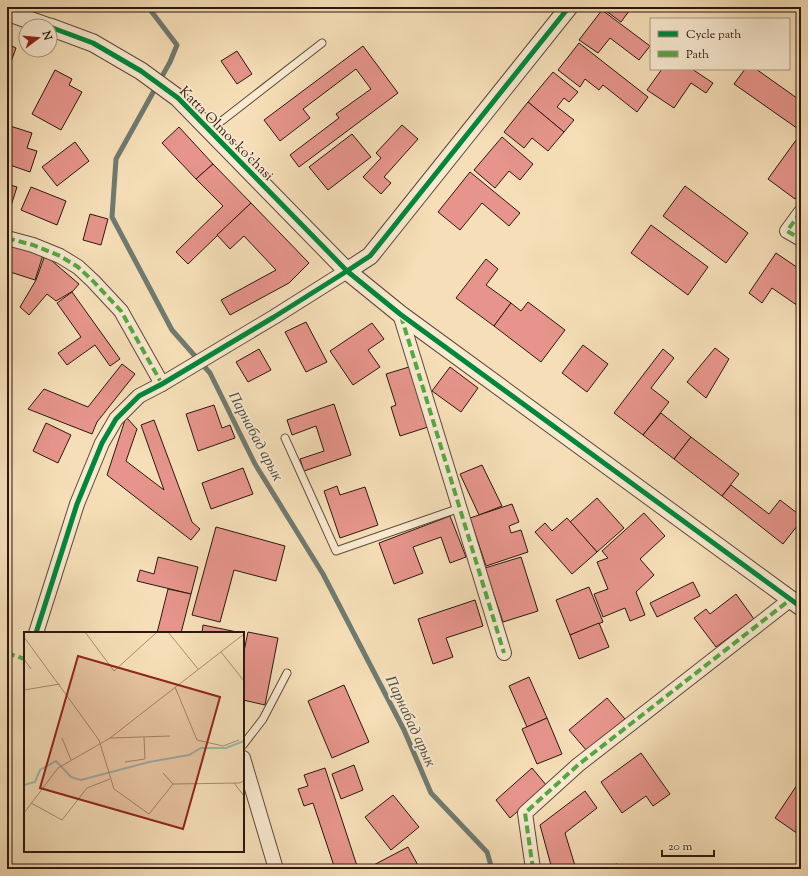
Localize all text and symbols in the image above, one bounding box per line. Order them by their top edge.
north arrow [18,18,58,58]
legend [650,18,790,70]
text: Cycle path [686,26,741,44]
text: N [37,28,56,42]
text: Path [686,46,709,64]
street label: Katta Olmos ko'chasi [174,83,277,186]
water label: Парнабад арык [222,387,288,486]
inset map [24,632,244,852]
water label: Парнабад арык [379,672,440,772]
scale bar [662,832,714,858]
text: 20 m [668,838,693,856]

